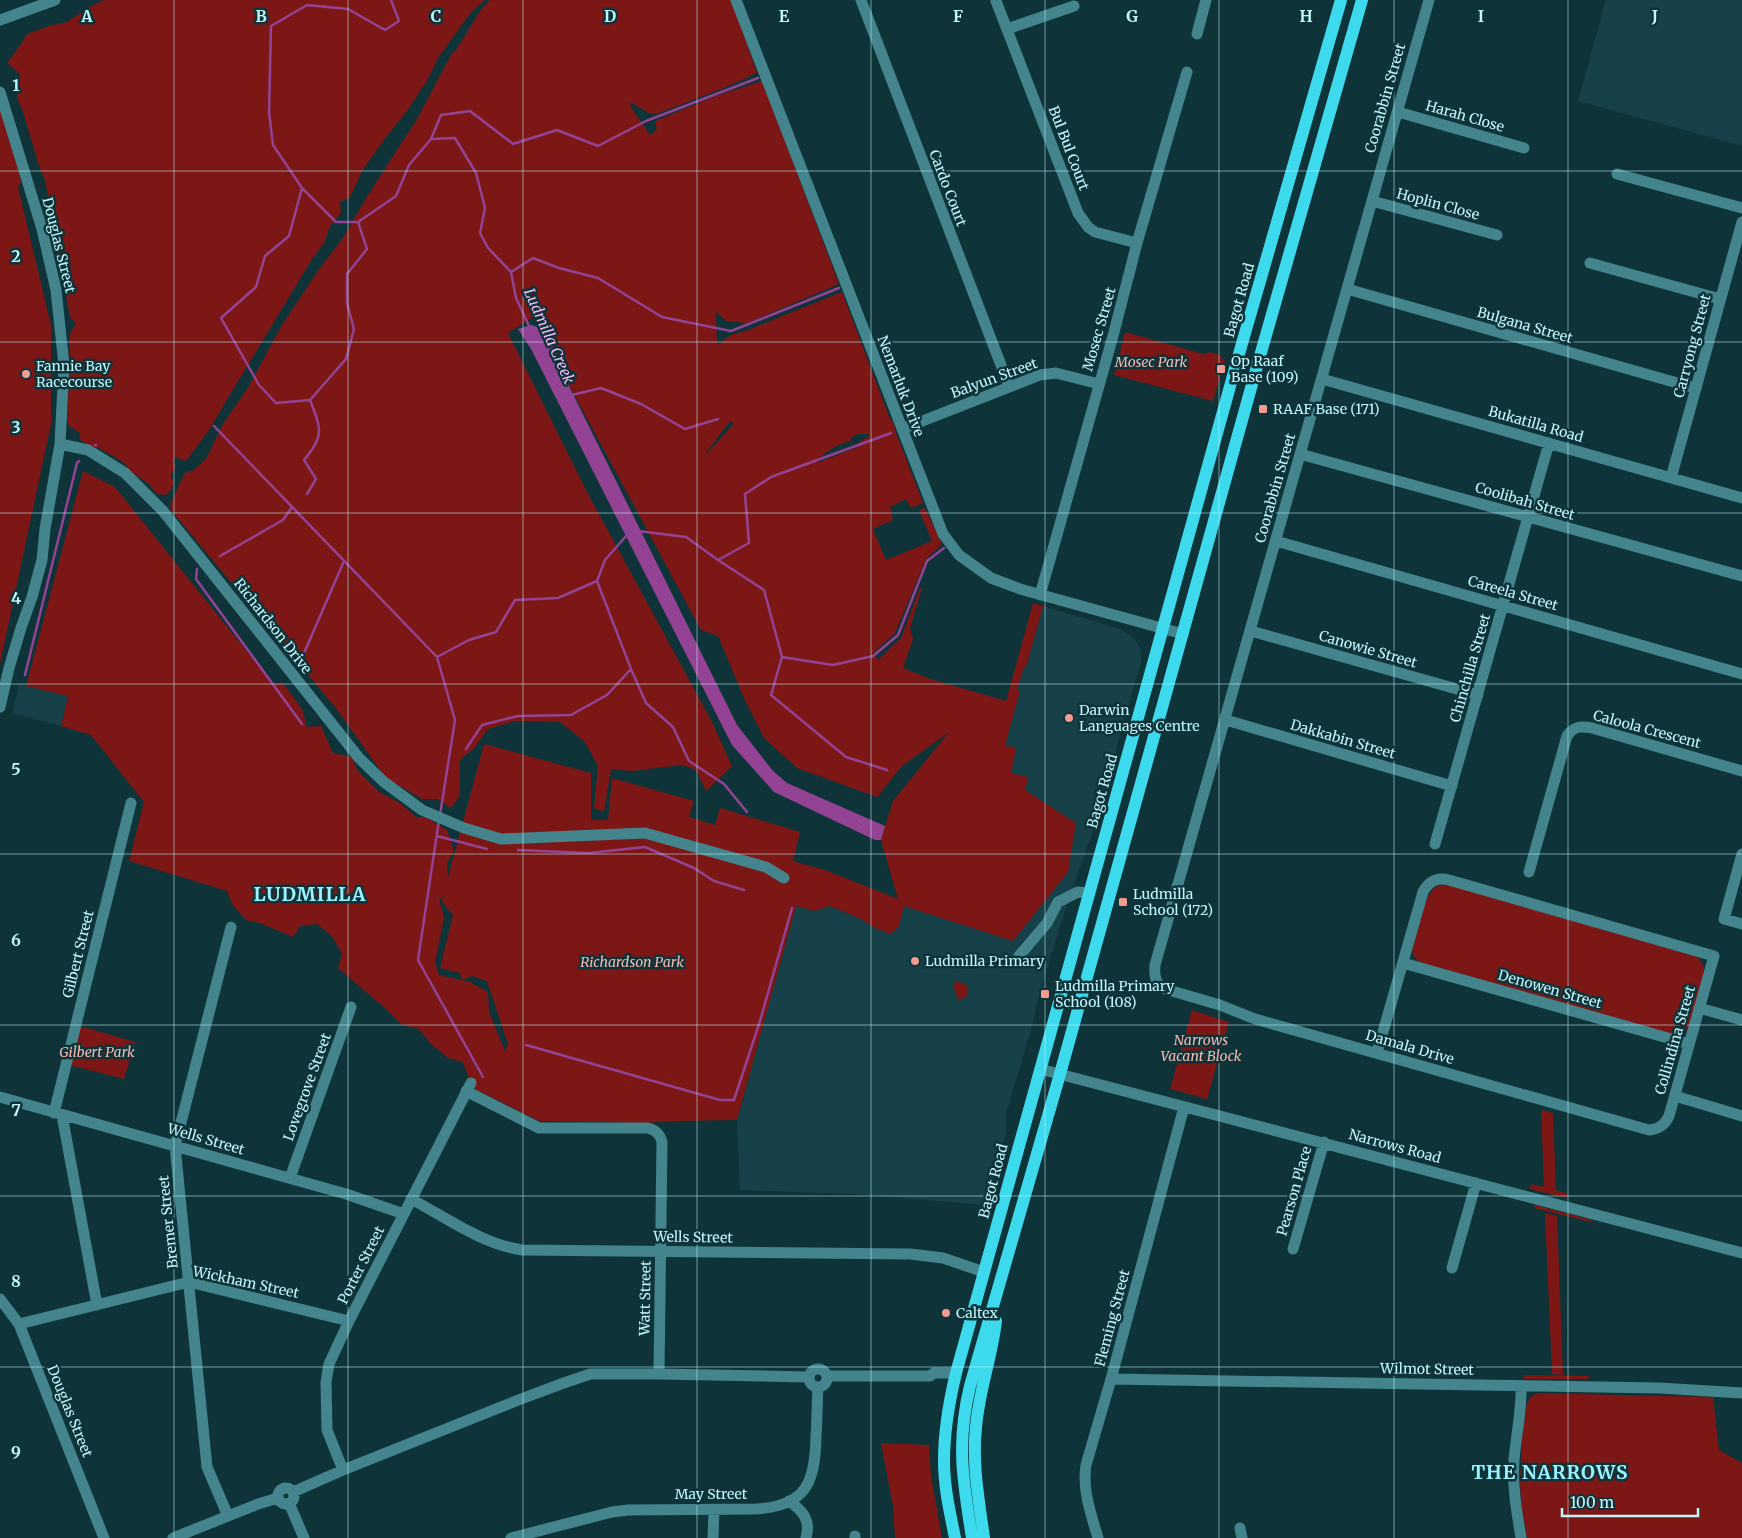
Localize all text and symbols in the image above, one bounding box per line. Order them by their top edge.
text: A [80,6,93,26]
text: B [255,6,267,26]
text: C [431,6,441,26]
text: D [604,6,616,26]
text: E [779,6,790,26]
text: F [953,6,963,26]
text: G [1126,6,1138,26]
text: H [1299,6,1313,26]
text: I [1478,6,1484,26]
text: J [1651,6,1658,26]
street label: Coorabbin Street [1361,41,1409,155]
text: 1 [12,75,20,95]
street label: Harah Close [1424,96,1506,136]
street label: Bul Bul Court [1045,103,1094,193]
street label: Cardo Court [925,147,971,229]
street label: Hoplin Close [1395,184,1481,224]
street label: Douglas Street [38,195,80,295]
text: 2 [11,246,21,266]
street label: Bagot Road [1220,260,1258,339]
street label: Mosec Street [1078,284,1120,373]
water label: Ludmilla Creek [520,285,579,387]
street label: Carryong Street [1669,292,1715,400]
street label: Bulgana Street [1475,303,1575,347]
street label: Nemarluk Drive [873,333,929,439]
place label: Op Raaf Base (109) [1231,352,1299,386]
park label: Mosec Park [1114,353,1188,371]
street label: Balyun Street [948,354,1040,402]
place label: Fannie Bay Racecourse [36,357,112,391]
marker: Op Raaf Base (109) [1215,363,1227,375]
marker: Fannie Bay Racecourse [20,368,32,380]
place label: RAAF Base (171) [1273,400,1380,418]
street label: Bukatilla Road [1486,402,1586,446]
marker: RAAF Base (171) [1257,403,1269,415]
text: 3 [11,417,21,437]
street label: Coorabbin Street [1251,431,1299,545]
street label: Coolibah Street [1473,478,1577,524]
street label: Careela Street [1466,572,1561,615]
street label: Richardson Drive [230,575,316,677]
text: 4 [11,588,21,608]
street label: Chinchilla Street [1446,611,1494,724]
street label: Canowie Street [1317,626,1420,672]
place label: Darwin Languages Centre [1079,701,1200,735]
street label: Caloola Crescent [1591,706,1703,752]
marker: Darwin Languages Centre [1063,712,1075,724]
street label: Dakkabin Street [1288,715,1398,763]
street label: Bagot Road [1083,751,1121,830]
text: 5 [11,759,21,779]
district label: LUDMILLA [254,882,366,906]
place label: Ludmilla School (172) [1133,885,1213,919]
marker: Ludmilla School (172) [1117,896,1129,908]
street label: Gilbert Street [58,908,98,1000]
text: 6 [11,930,21,950]
place label: Ludmilla Primary [925,952,1045,970]
park label: Richardson Park [580,953,684,971]
marker: Ludmilla Primary [909,955,921,967]
street label: Denowen Street [1496,966,1605,1013]
place label: Ludmilla Primary School (108) [1055,977,1175,1011]
street label: Collindina Street [1651,983,1699,1097]
marker: Ludmilla Primary School (108) [1039,988,1051,1000]
street label: Damala Drive [1364,1026,1456,1068]
street label: Lovegrove Street [279,1030,335,1143]
park label: Narrows Vacant Block [1160,1031,1242,1065]
park label: Gilbert Park [59,1043,135,1061]
text: 7 [11,1100,21,1120]
street label: Wells Street [164,1119,247,1159]
street label: Narrows Road [1347,1125,1444,1167]
street label: Bagot Road [974,1141,1012,1220]
street label: Pearson Place [1273,1144,1315,1238]
street label: Bremer Street [154,1174,182,1269]
street label: Porter Street [334,1222,389,1307]
street label: Wells Street [652,1227,733,1247]
street label: Watt Street [635,1260,655,1337]
street label: Wickham Street [190,1262,301,1302]
street label: Fleming Street [1090,1267,1134,1368]
text: 8 [11,1271,21,1291]
place label: Caltex [956,1304,998,1322]
marker: Caltex [940,1307,952,1319]
street label: Wilmot Street [1379,1359,1474,1379]
street label: Douglas Street [43,1362,97,1460]
text: 9 [11,1442,21,1462]
district label: THE NARROWS [1471,1460,1629,1484]
street label: May Street [675,1485,748,1503]
scale bar [1562,1486,1698,1518]
text: 100 m [1570,1493,1614,1512]

